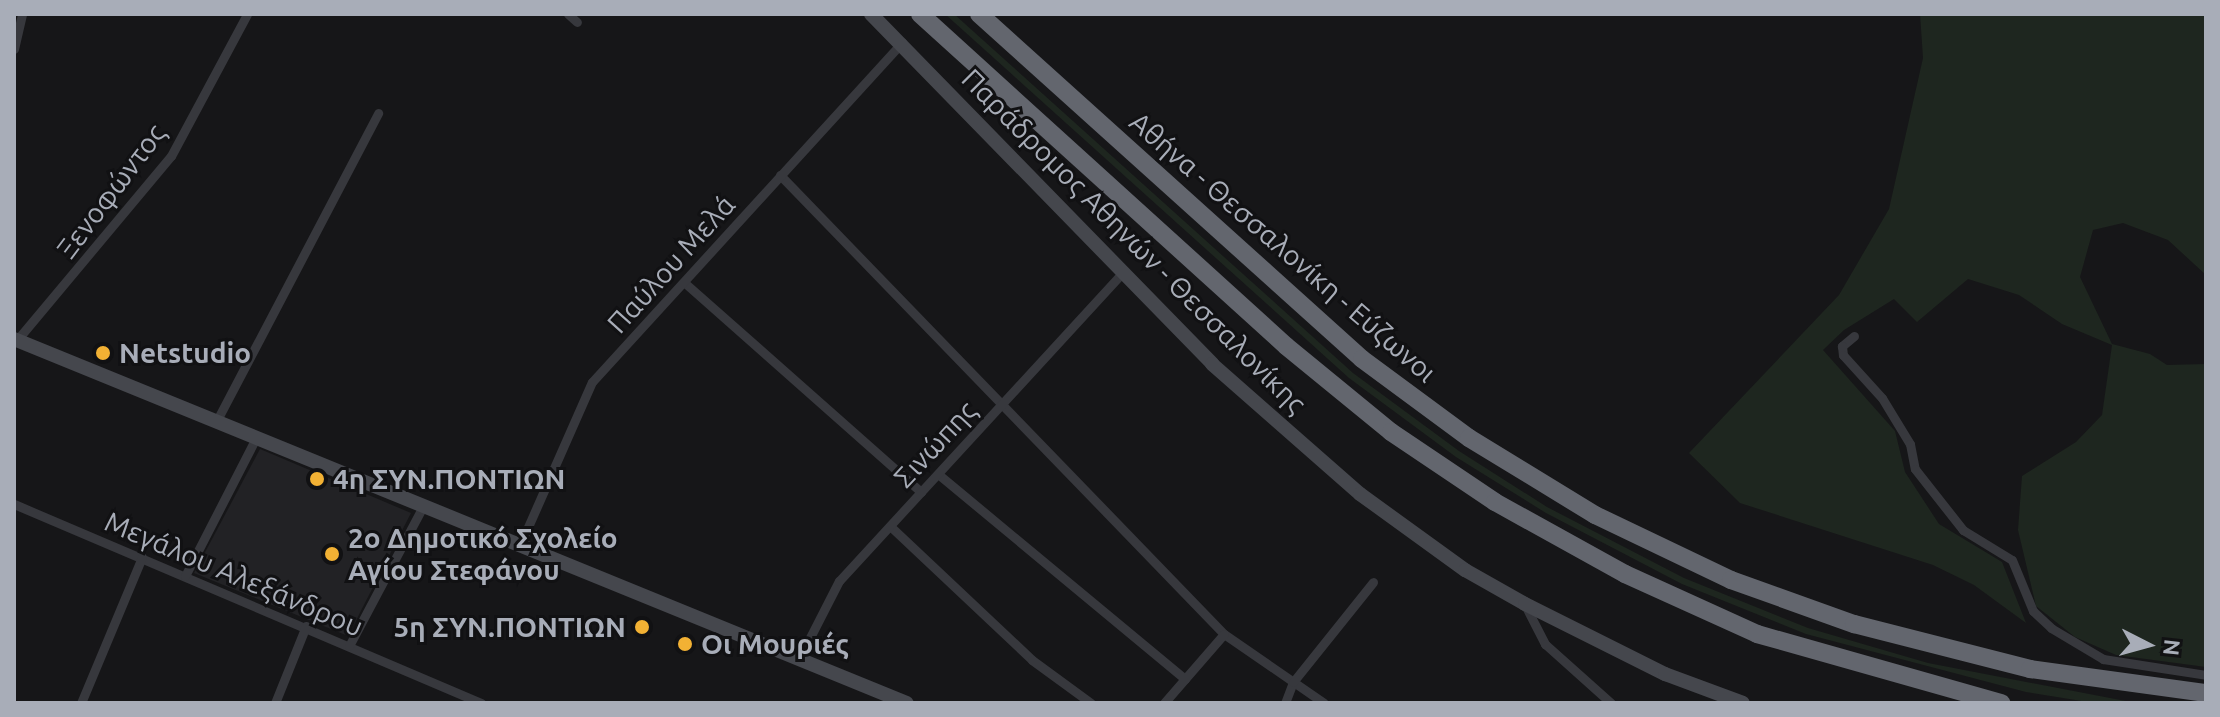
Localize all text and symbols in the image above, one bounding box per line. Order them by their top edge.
street label: Παράδρομος Αθηνών - Θεσσαλονίκης [955,62,1313,420]
street label: Αθήνα - Θεσσαλονίκη - Εύζωνοι [1123,105,1443,389]
street label: Ξενοφώντος [50,117,172,265]
street label: Παύλου Μελά [600,188,742,340]
place label: Netstudio [119,336,251,370]
marker: Netstudio [94,344,112,362]
street label: Σινώπης [887,394,983,494]
place label: 4η ΣΥΝ.ΠΟΝΤΙΩΝ [333,462,565,496]
marker: 4η ΣΥΝ.ΠΟΝΤΙΩΝ [308,470,326,488]
street label: Μεγάλου Αλεξάνδρου [100,504,368,644]
place label: 2ο Δημοτικό Σχολείο Αγίου Στεφάνου [348,521,618,587]
marker: 2ο Δημοτικό Σχολείο Αγίου Στεφάνου [323,545,341,563]
north arrow [2108,605,2188,685]
place label: 5η ΣΥΝ.ΠΟΝΤΙΩΝ [394,610,626,644]
marker: 5η ΣΥΝ.ΠΟΝΤΙΩΝ [633,618,651,636]
place label: Οι Μουριές [701,627,849,661]
marker: Οι Μουριές [676,635,694,653]
text: N [2159,638,2186,657]

